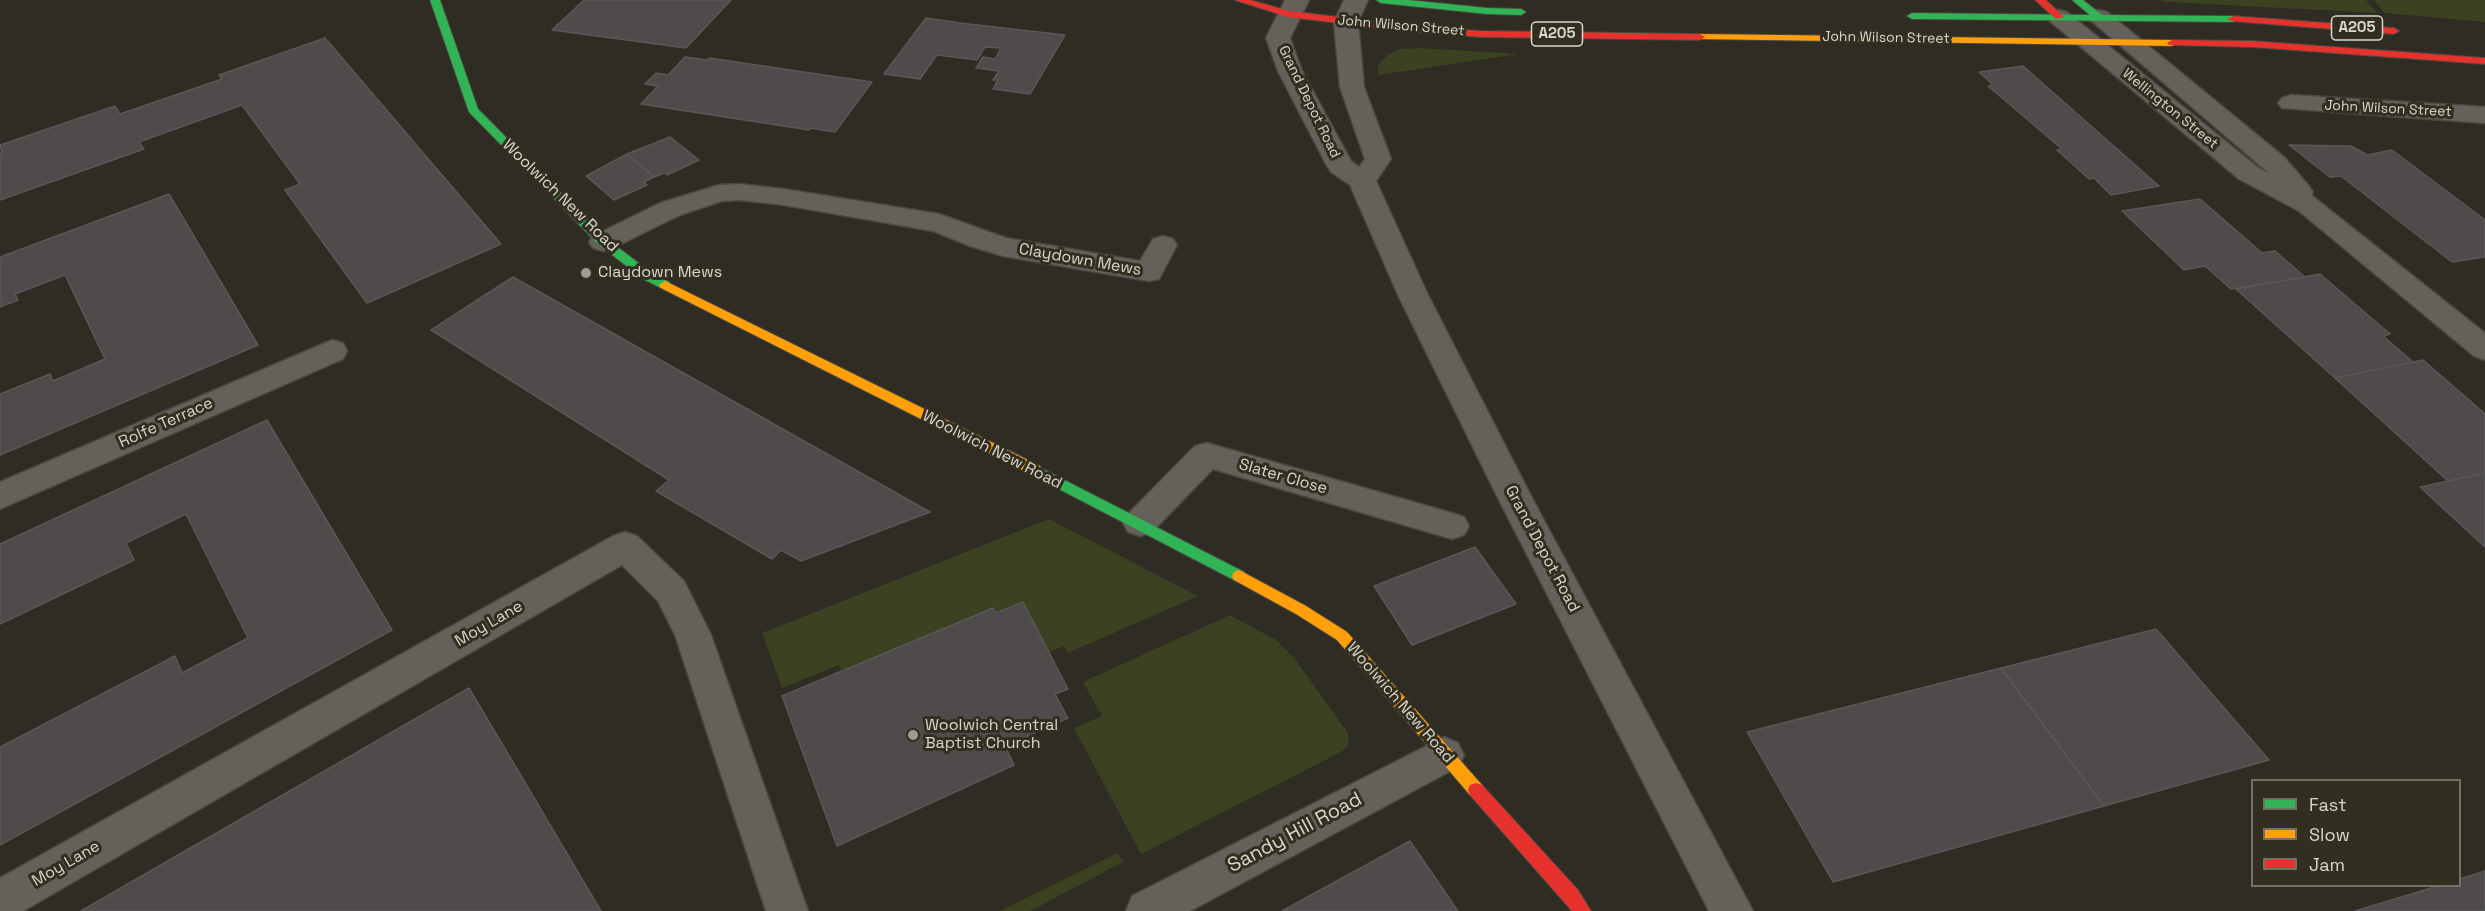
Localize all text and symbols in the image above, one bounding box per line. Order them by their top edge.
street label: John Wilson Street [1337,12,1465,40]
road number: A205 [2332,16,2382,40]
road number: A205 [1532,22,1582,46]
street label: John Wilson Street [1822,28,1950,48]
street label: Grand Depot Road [1275,43,1343,161]
street label: Wellington Street [2119,65,2221,153]
street label: John Wilson Street [2324,97,2452,121]
street label: Woolwich New Road [498,136,622,256]
street label: Claydown Mews [1017,240,1143,280]
place label: Claydown Mews [598,263,722,283]
marker: Claydown Mews [579,266,593,280]
street label: Rolfe Terrace [116,394,216,452]
street label: Woolwich New Road [919,407,1065,493]
street label: Slater Close [1237,455,1329,499]
street label: Grand Depot Road [1501,482,1583,616]
street label: Moy Lane [452,597,526,651]
street label: Woolwich New Road [1342,639,1458,767]
place label: Woolwich Central Baptist Church [925,716,1058,754]
marker: Woolwich Central Baptist Church [906,728,920,742]
legend [2251,779,2461,887]
street label: Sandy Hill Road [1224,788,1366,878]
text: Fast [2309,793,2346,816]
text: Slow [2309,823,2350,846]
street label: Moy Lane [29,837,103,891]
text: Jam [2309,853,2345,876]

